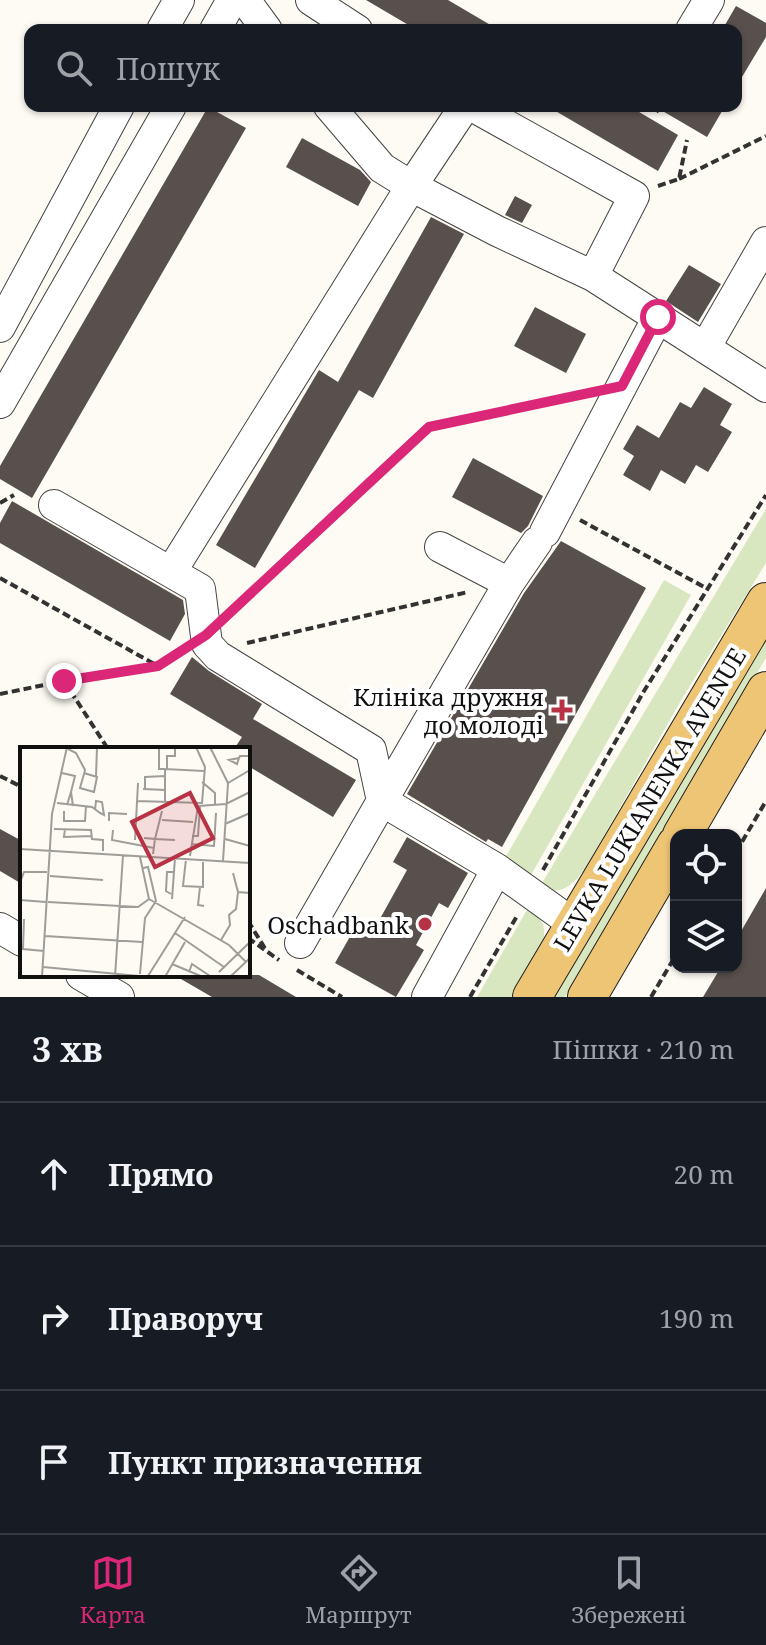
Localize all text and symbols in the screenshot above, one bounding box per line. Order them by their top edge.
search box [24,24,742,112]
icon: search [52,46,96,90]
text: Пошук [116,48,220,89]
route start [640,299,676,335]
street label: LEVKA LUKIANENKA AVENUE [545,641,753,957]
route end [46,663,82,699]
place label: Клініка дружня до молоді [353,680,544,741]
marker: Клініка дружня до молоді [551,699,573,721]
inset map [20,747,250,977]
map controls [670,829,742,973]
button: locate [670,829,742,901]
button: layers [670,901,742,973]
place label: Oschadbank [267,908,410,941]
marker: Oschadbank [416,915,434,933]
text: 3 хв [32,1026,103,1072]
text: Пішки · 210 m [552,1031,734,1067]
icon: ahead [32,1152,76,1196]
text: Прямо [108,1154,214,1195]
text: 20 m [674,1156,734,1192]
icon: right [32,1296,76,1340]
text: Праворуч [108,1298,263,1339]
text: 190 m [659,1300,734,1336]
icon: arrive [32,1440,76,1484]
text: Пункт призначення [108,1442,422,1483]
tab: Карта [80,1551,146,1629]
tab: Маршрут [305,1551,412,1629]
tab: Збережені [571,1551,686,1629]

